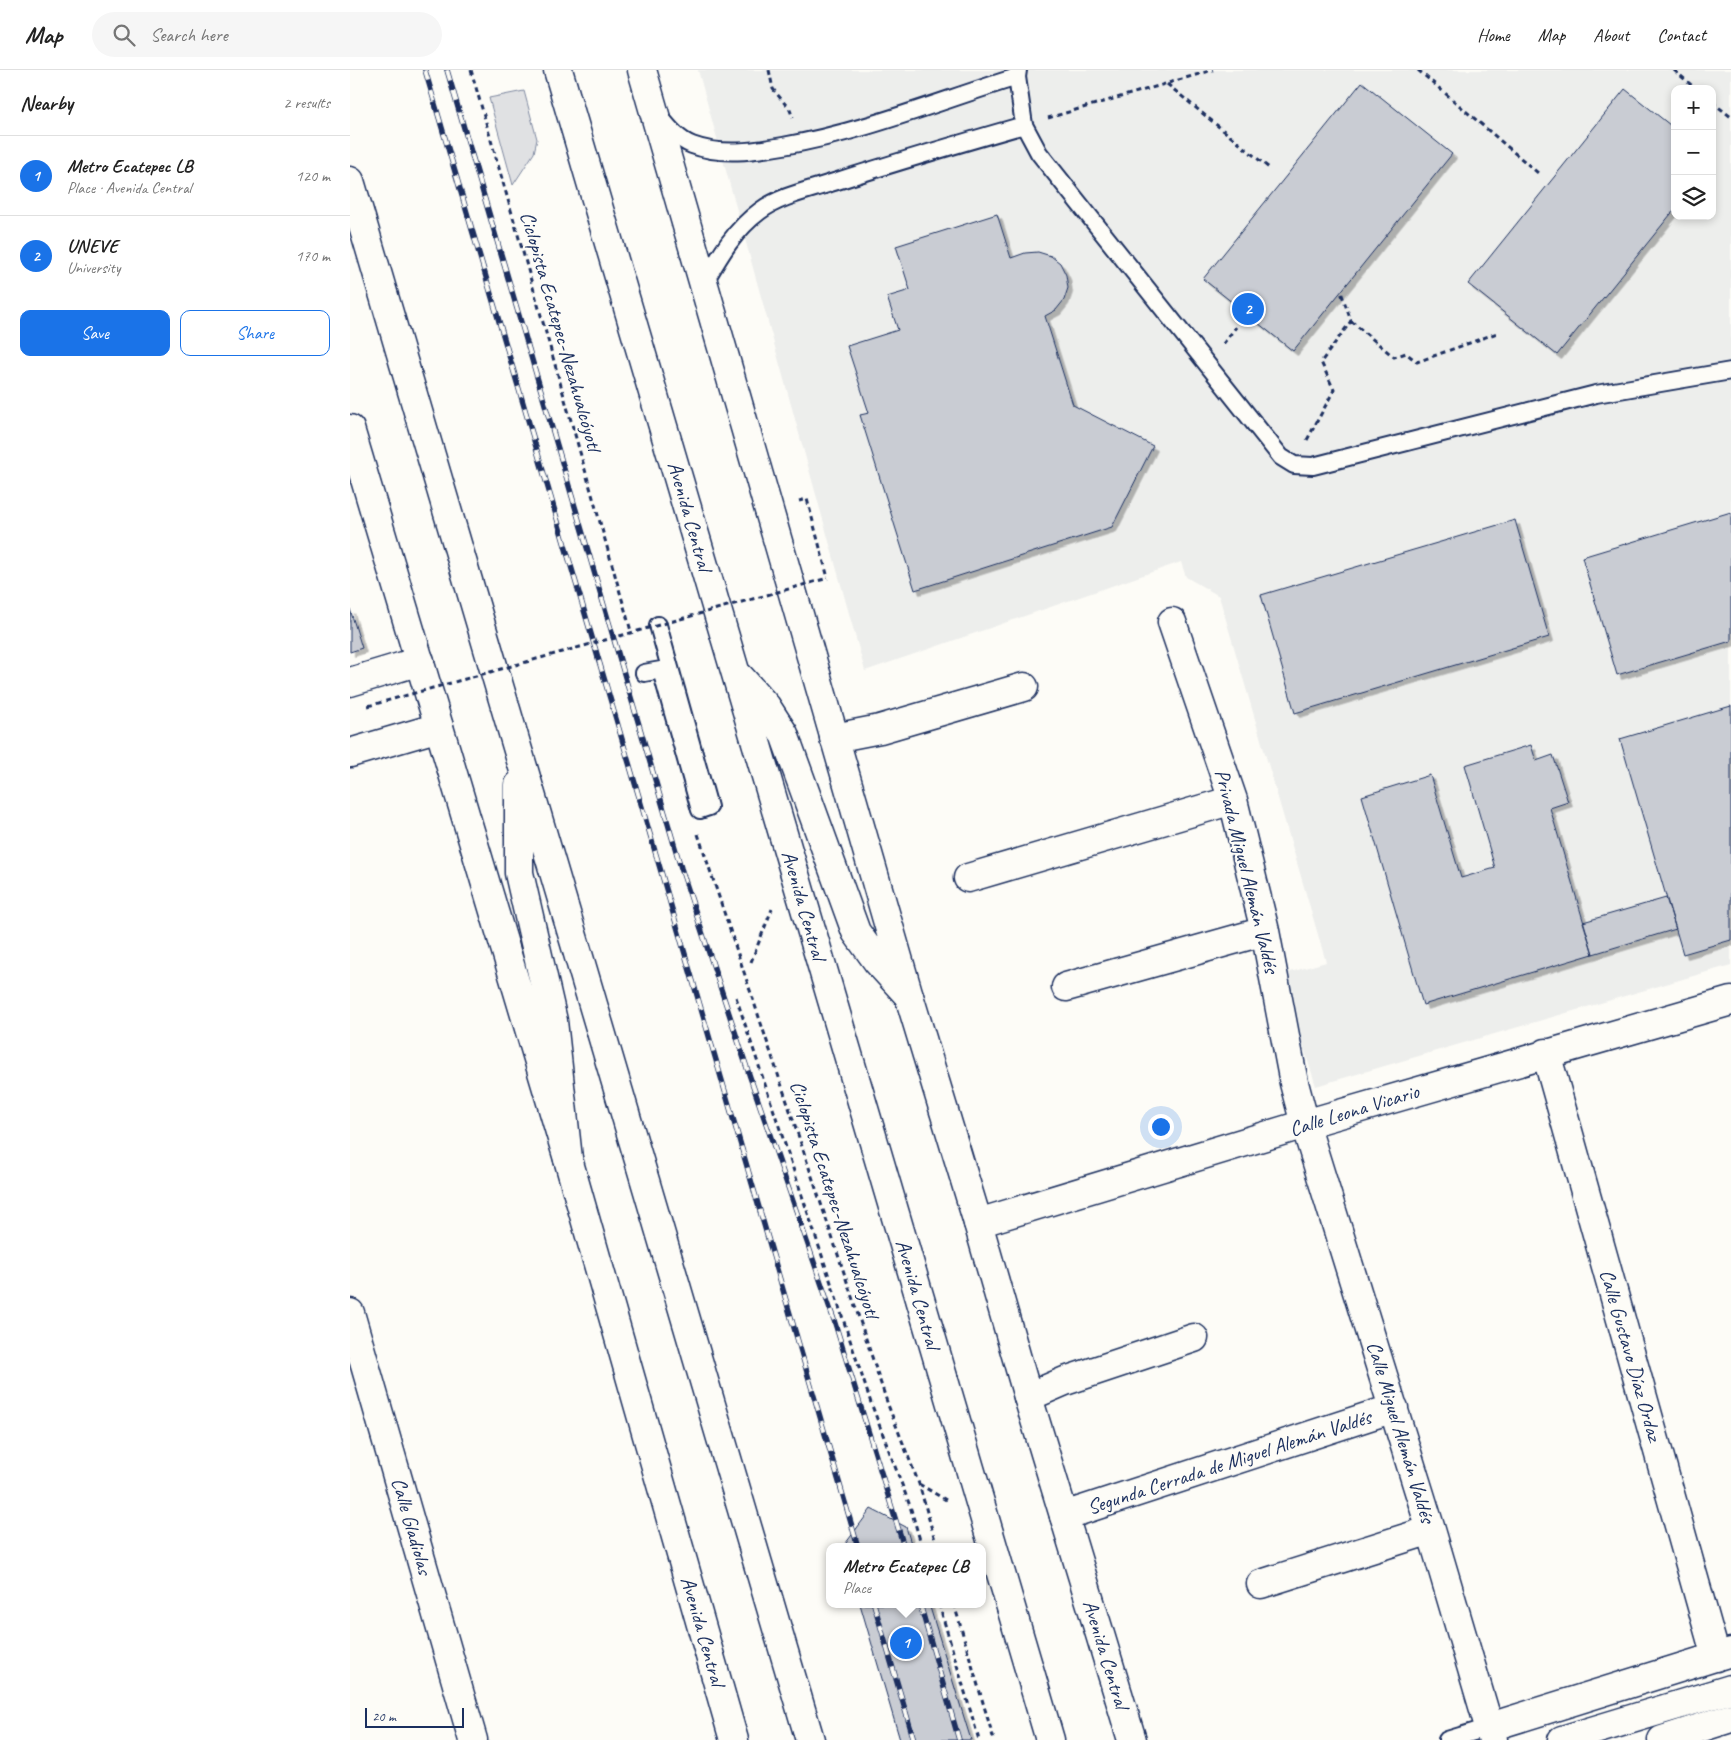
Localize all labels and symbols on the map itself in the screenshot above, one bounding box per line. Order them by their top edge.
street label: Ciclopista Ecatepec-Nezahualcóyotl [514,208,609,457]
pin: 2 [1232,290,1264,328]
street label: Avenida Central [662,458,719,577]
street label: Privada Miguel Alemán Valdés [1209,766,1285,977]
street label: Avenida Central [776,847,833,966]
street label: Ciclopista Ecatepec-Nezahualcóyotl [784,1077,887,1324]
street label: Calle Leona Vicario [1286,1078,1423,1142]
your location [1148,1114,1174,1140]
street label: Avenida Central [890,1236,947,1355]
street label: Calle Gustavo Díaz Ordaz [1594,1266,1669,1446]
street label: Calle Miguel Alemán Valdés [1361,1338,1442,1528]
street label: Segunda Cerrada de Miguel Alemán Valdés [1084,1403,1376,1520]
street label: Calle Gladiolas [386,1475,439,1579]
street label: Avenida Central [675,1573,732,1692]
street label: Avenida Central [1077,1597,1136,1715]
pin: 1 [890,1624,922,1662]
scale bar [365,1705,464,1728]

